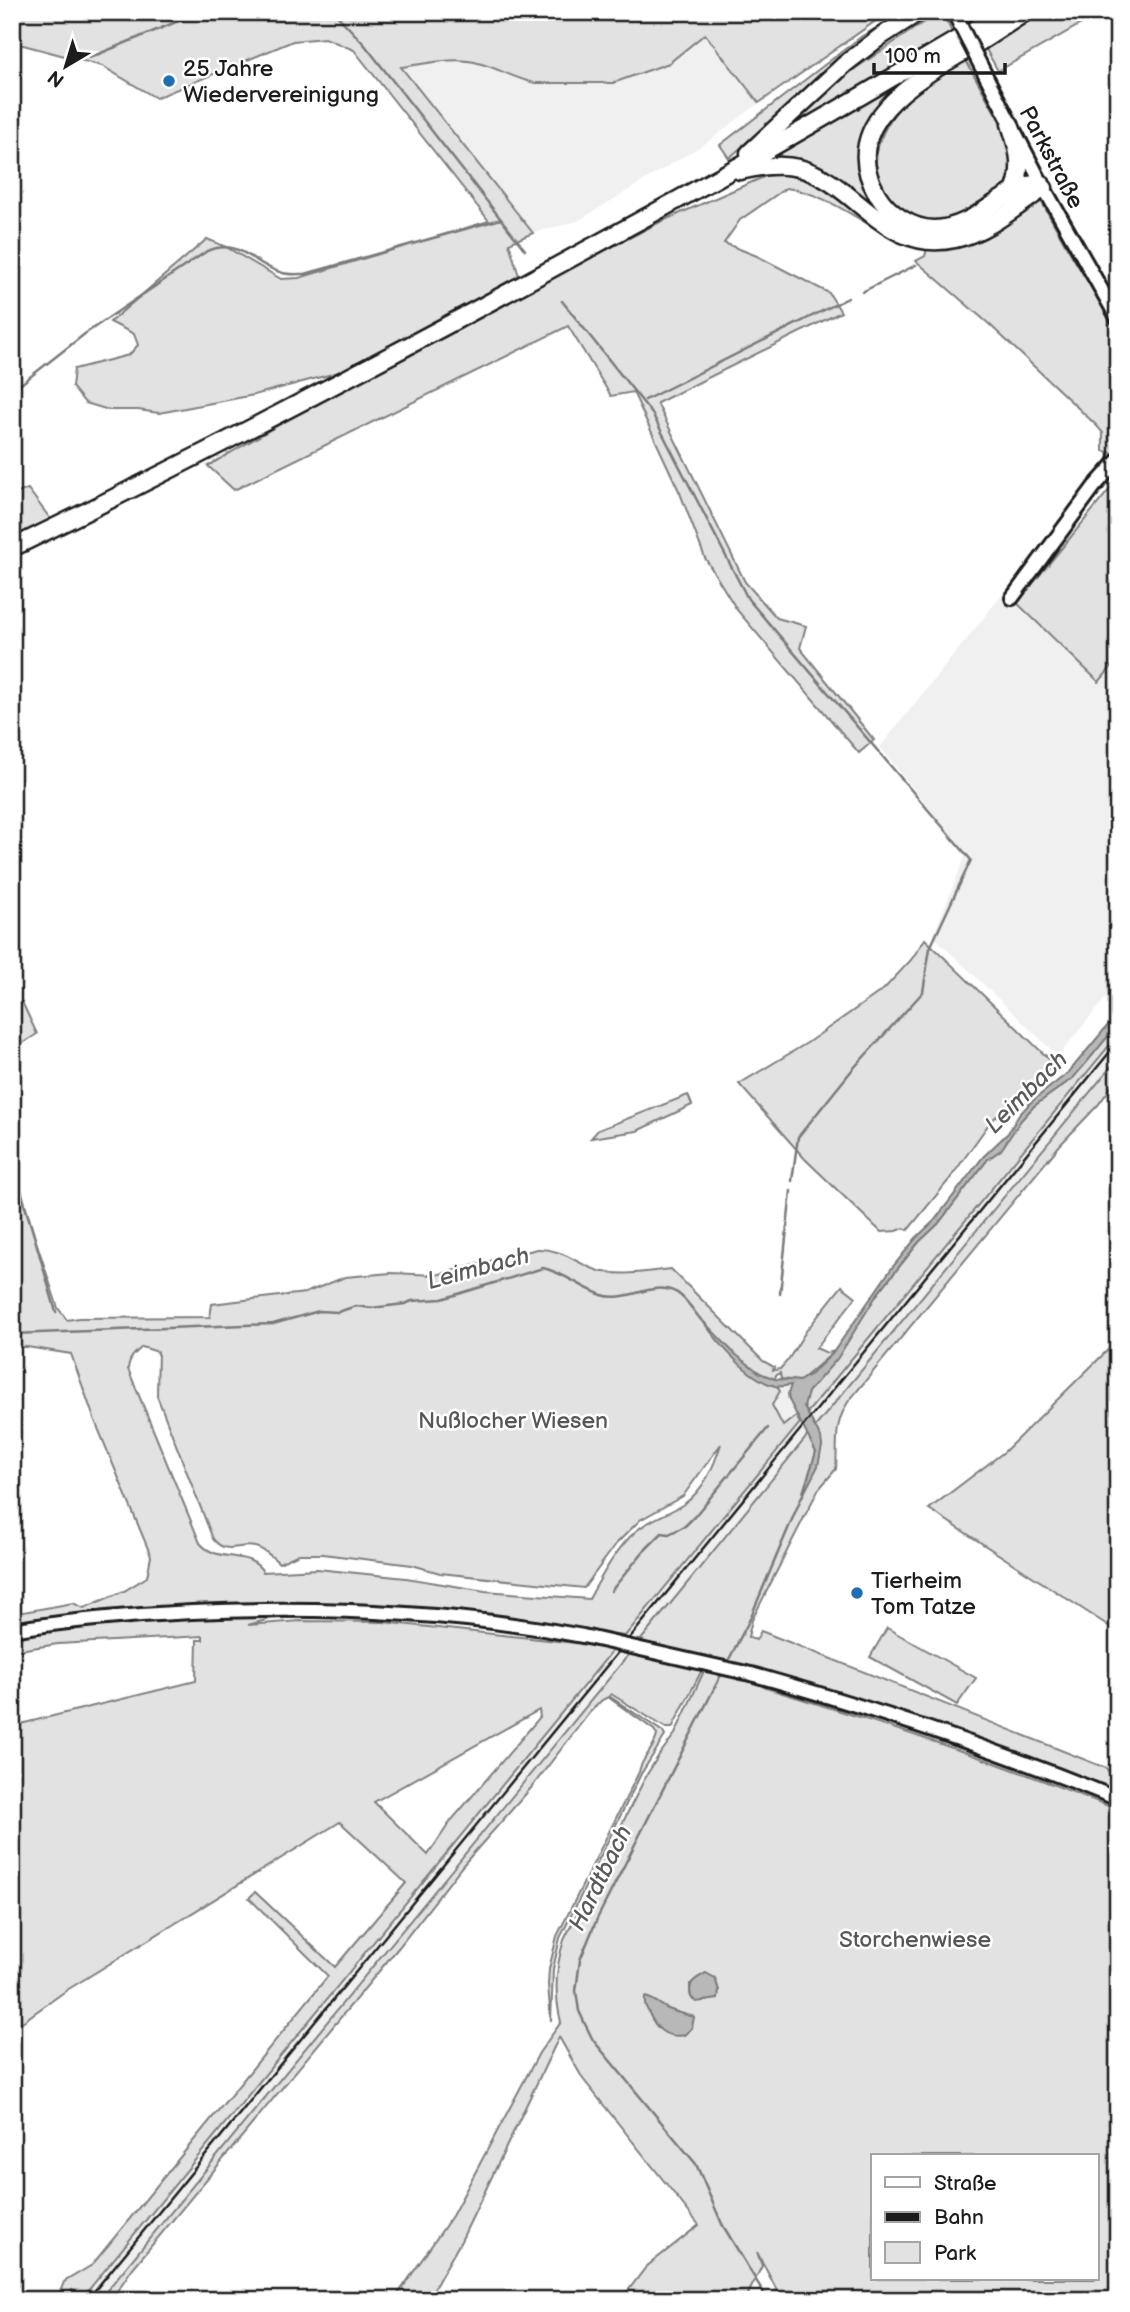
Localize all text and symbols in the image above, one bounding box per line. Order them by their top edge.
north arrow [32,32,102,102]
scale bar [874,32,1006,76]
text: 100 m [885,44,941,69]
place label: 25 Jahre Wiedervereinigung [183,55,379,109]
text: N [44,65,69,92]
marker: 25 Jahre Wiedervereinigung [161,73,177,89]
street label: Parkstraße [1012,101,1090,213]
water label: Leimbach [979,1045,1074,1140]
water label: Leimbach [424,1241,532,1296]
park label: Nußlocher Wiesen [418,1407,608,1435]
place label: Tierheim Tom Tatze [871,1567,976,1621]
marker: Tierheim Tom Tatze [849,1585,865,1601]
water label: Hardtbach [563,1821,638,1936]
park label: Storchenwiese [839,1926,991,1954]
legend [871,2154,1098,2280]
text: Straße [934,2171,996,2196]
text: Bahn [934,2205,984,2230]
text: Park [934,2241,977,2266]

